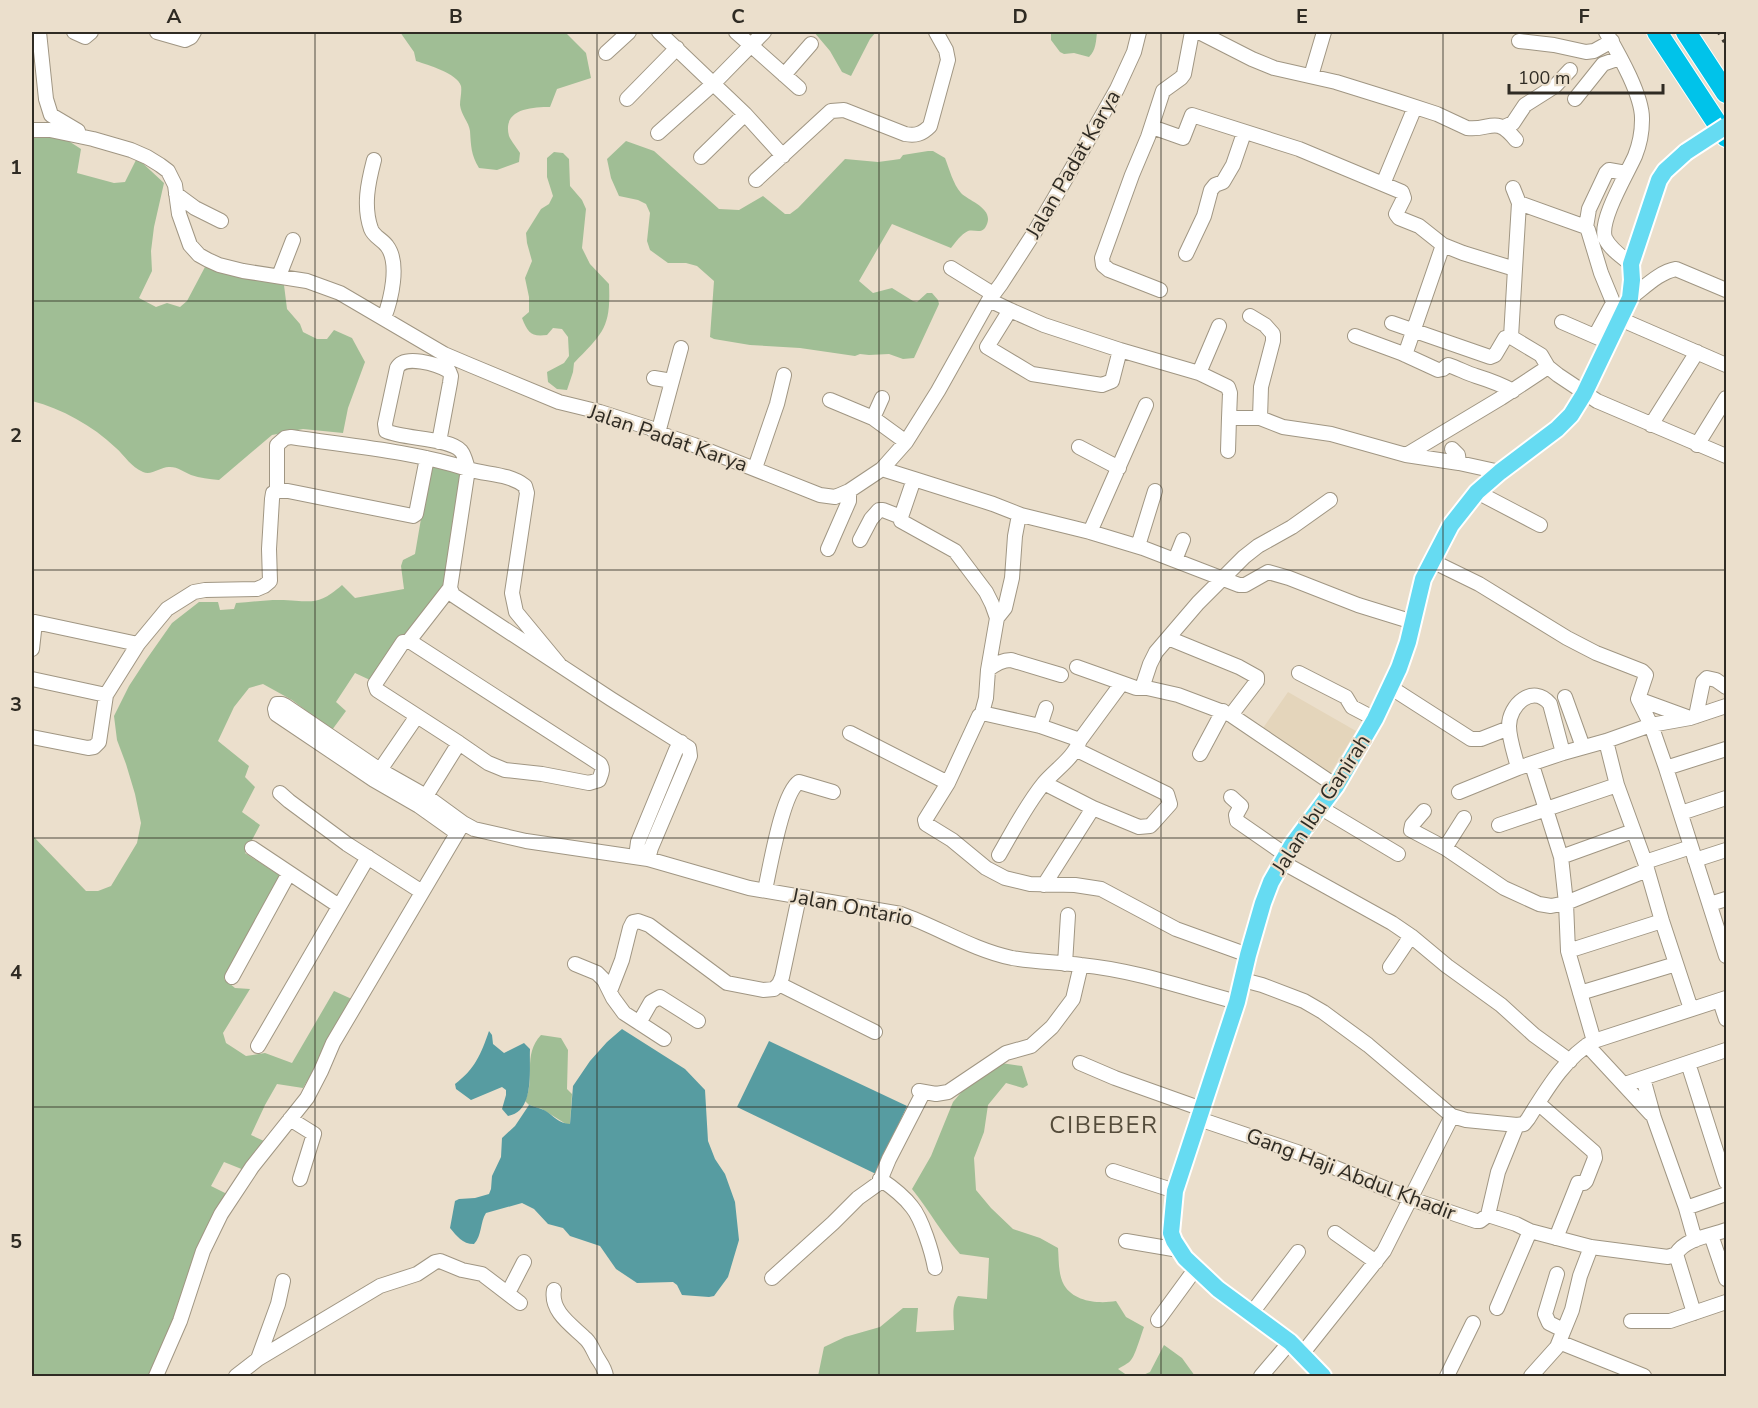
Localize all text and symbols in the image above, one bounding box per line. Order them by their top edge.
text: A [167,3,182,30]
text: B [449,3,463,30]
text: C [731,3,745,30]
text: D [1012,3,1028,30]
text: E [1296,3,1308,30]
text: F [1578,3,1590,30]
scale bar [1509,57,1664,95]
text: 100 m [1518,66,1570,90]
street label: Jalan Padat Karya [1019,85,1127,244]
text: 1 [10,154,22,181]
street label: Jalan Padat Karya [584,397,751,478]
text: 2 [10,422,22,449]
text: 3 [10,691,22,718]
street label: Jalan Ibu Ganirah [1265,729,1377,880]
street label: Jalan Ontario [788,881,915,932]
text: 4 [10,959,22,986]
district label: CIBEBER [1049,1109,1159,1141]
street label: Gang Haji Abdul Khadir [1242,1121,1460,1227]
text: 5 [10,1228,22,1255]

